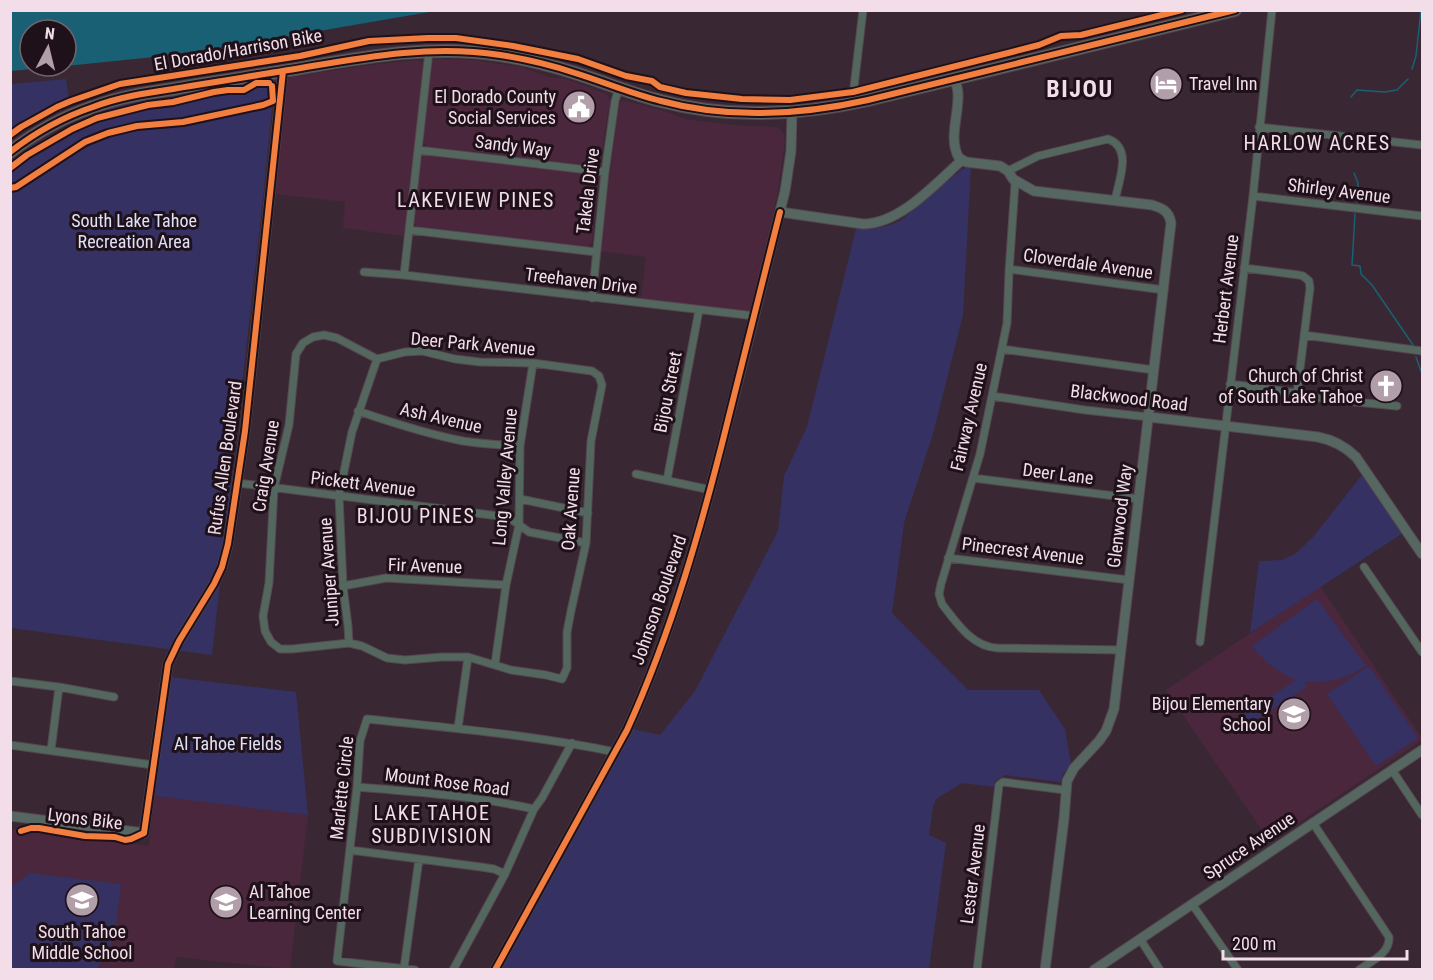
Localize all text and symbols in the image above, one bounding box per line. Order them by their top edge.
north arrow [18,18,78,78]
text: N [44,24,56,44]
street label: El Dorado/Harrison Bike [152,24,324,75]
hotel icon: Travel Inn [1148,66,1184,102]
place label: Travel Inn [1189,73,1258,94]
district label: BIJOU [1046,75,1114,103]
place label: El Dorado County Social Services [434,86,556,128]
public building icon: El Dorado County Social Services [561,89,597,125]
street label: Sandy Way [474,130,553,161]
district label: HARLOW ACRES [1243,131,1391,155]
street label: Takela Drive [572,147,603,235]
street label: Shirley Avenue [1286,174,1392,207]
district label: LAKEVIEW PINES [397,188,555,212]
park label: South Lake Tahoe Recreation Area [71,210,197,252]
street label: Herbert Avenue [1208,233,1243,345]
street label: Cloverdale Avenue [1022,244,1154,283]
street label: Treehaven Drive [524,263,638,298]
street label: Deer Park Avenue [410,328,536,359]
street label: Bijou Street [649,350,686,434]
street label: Fairway Avenue [946,361,991,473]
place label: Church of Christ of South Lake Tahoe [1218,365,1363,407]
church icon: Church of Christ of South Lake Tahoe [1368,368,1404,404]
street label: Rufus Allen Boulevard [203,380,246,536]
street label: Blackwood Road [1069,380,1189,415]
street label: Ash Avenue [398,398,484,437]
street label: Long Valley Avenue [488,407,521,546]
street label: Craig Avenue [248,418,283,513]
street label: Deer Lane [1021,459,1095,488]
street label: Glenwood Way [1103,462,1136,569]
street label: Pickett Avenue [309,467,417,500]
street label: Oak Avenue [557,467,584,551]
district label: BIJOU PINES [357,504,475,528]
street label: Juniper Avenue [314,517,343,627]
street label: Johnson Boulevard [627,532,691,667]
street label: Pinecrest Avenue [961,533,1085,568]
street label: Fir Avenue [388,554,462,577]
place label: Bijou Elementary School [1152,693,1272,735]
school or university icon: Bijou Elementary School [1276,696,1312,732]
park label: Al Tahoe Fields [174,733,282,754]
street label: Marlette Circle [326,735,357,841]
street label: Mount Rose Road [384,763,510,800]
district label: LAKE TAHOE SUBDIVISION [371,801,493,848]
street label: Lyons Bike [46,804,124,834]
street label: Spruce Avenue [1199,807,1298,884]
street label: Lester Avenue [956,823,989,925]
place label: Al Tahoe Learning Center [249,881,362,923]
school or university icon: South Tahoe Middle School [64,882,100,918]
school or university icon: Al Tahoe Learning Center [208,884,244,920]
place label: South Tahoe Middle School [32,921,132,963]
scale bar [1223,923,1408,961]
text: 200 m [1232,933,1276,954]

